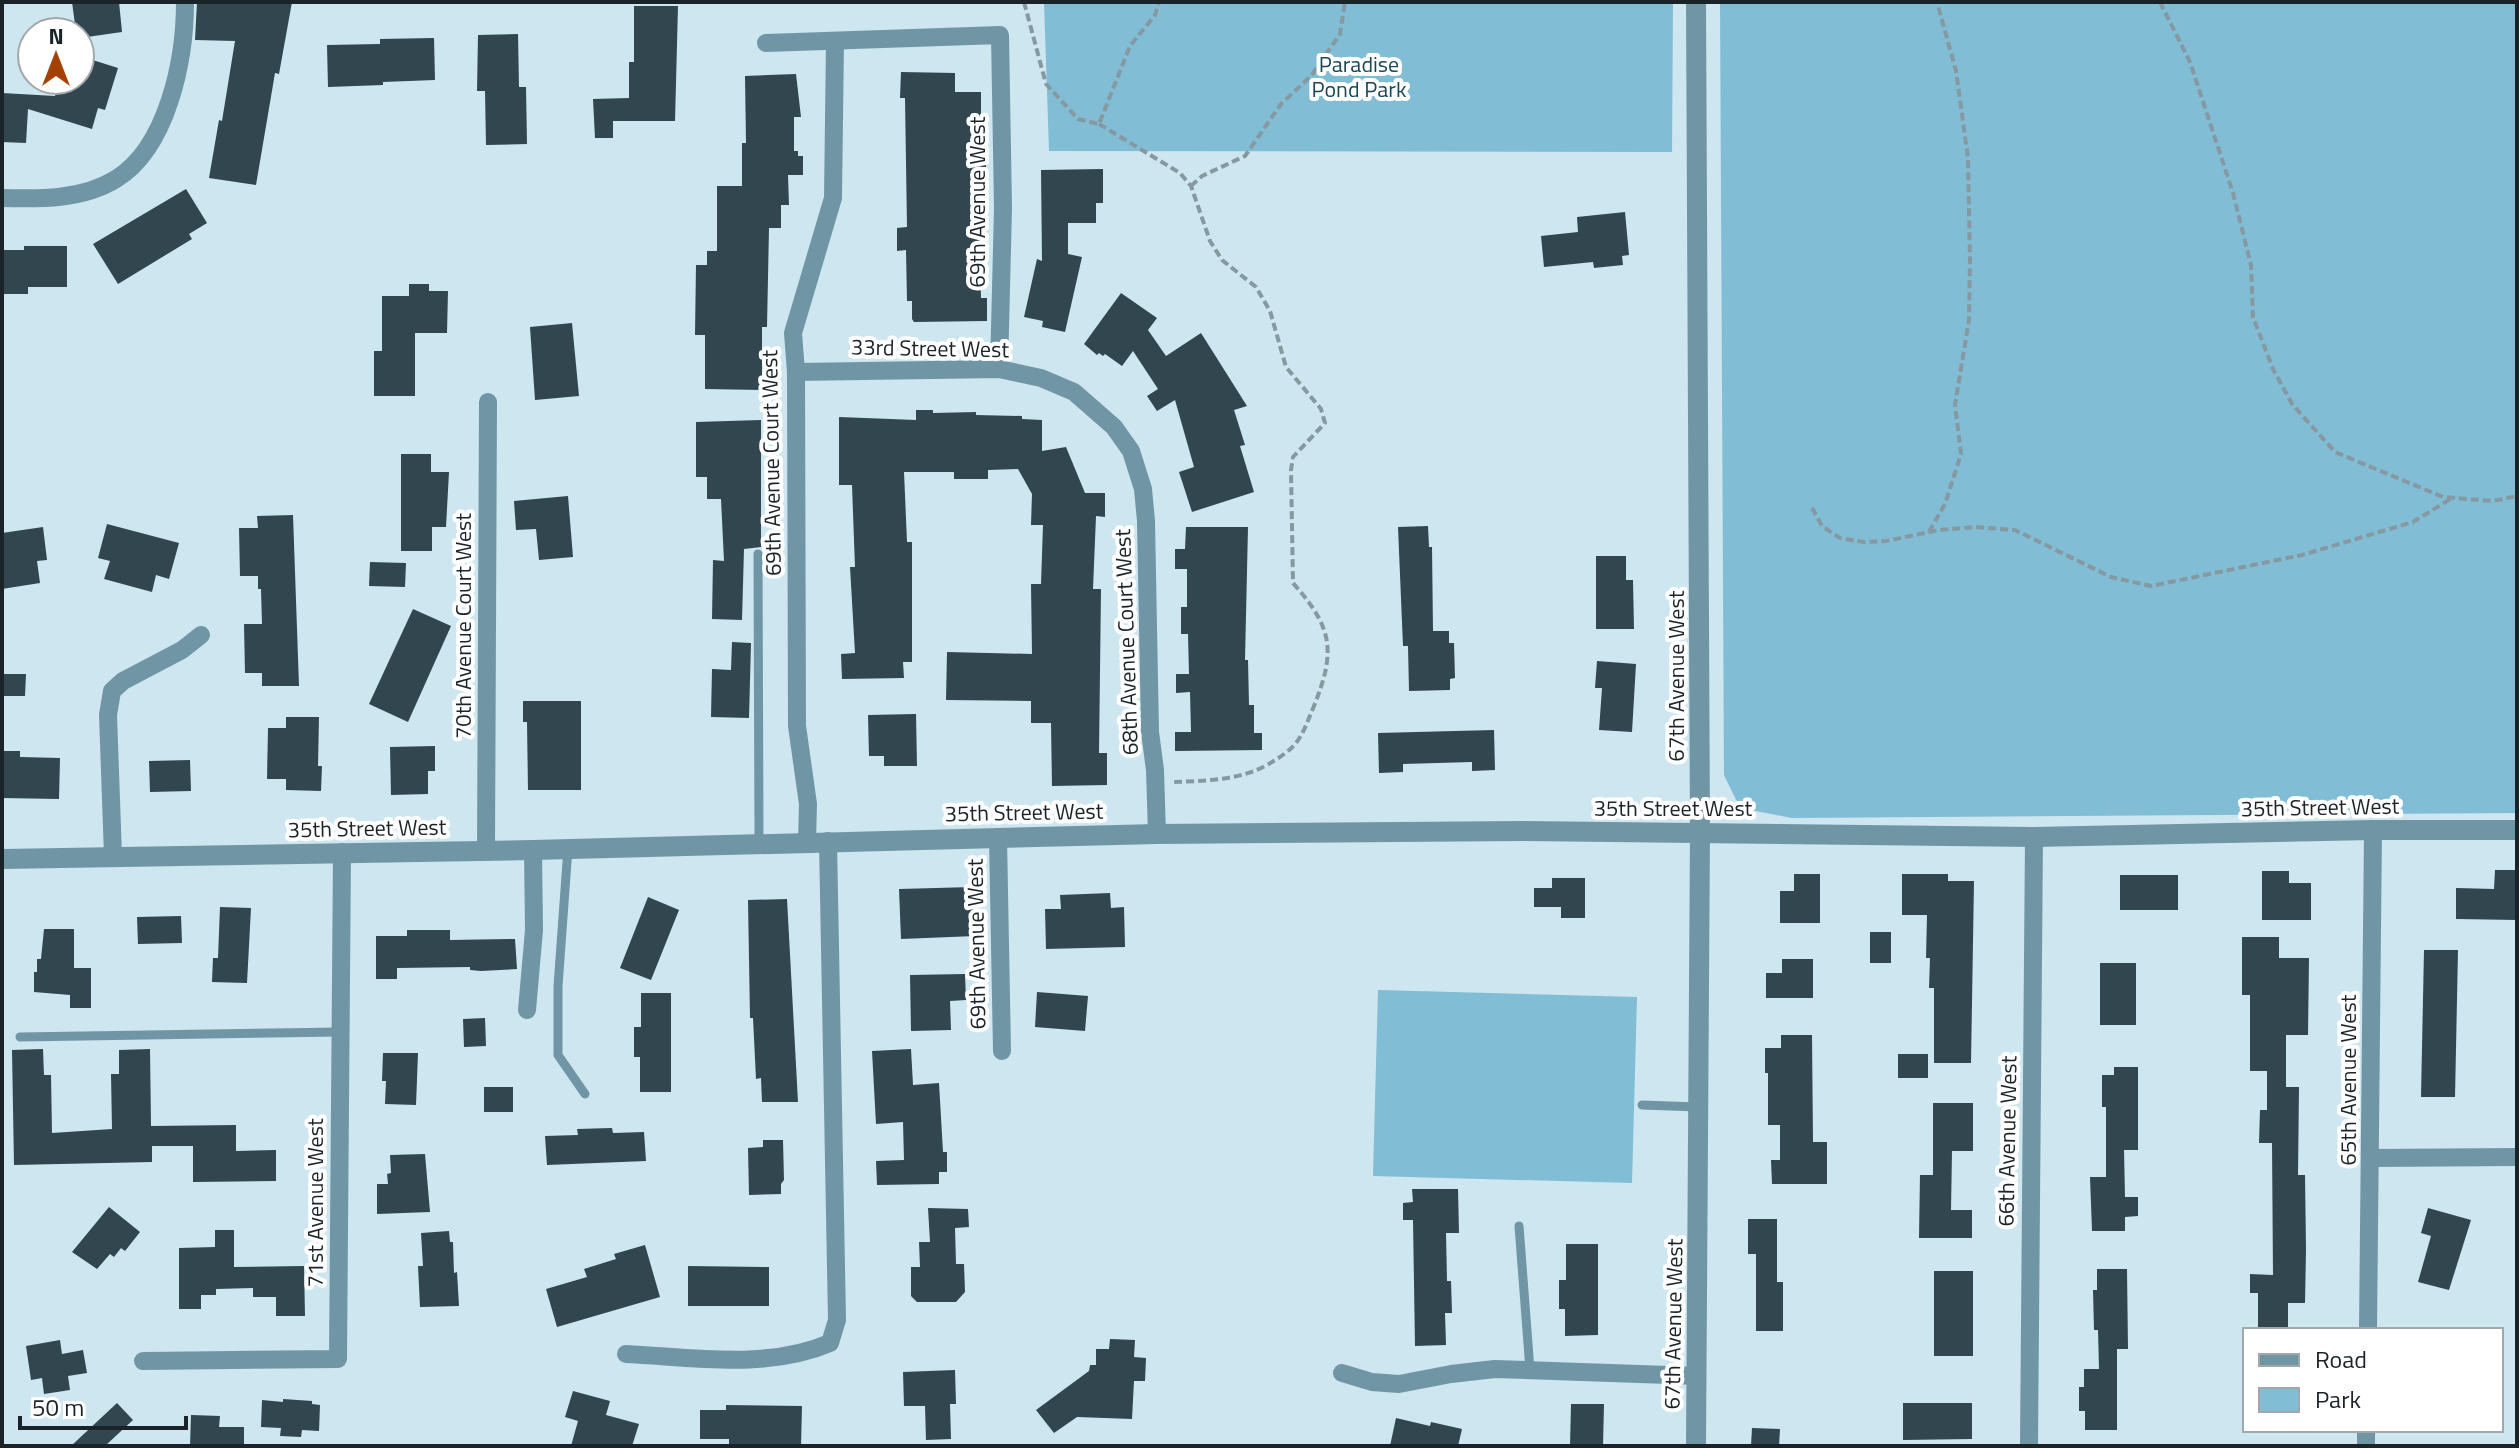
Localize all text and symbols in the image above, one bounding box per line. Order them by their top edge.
north arrow [16,16,96,96]
text: N [48,19,64,53]
park label: Paradise Pond Park [1312,47,1407,106]
street label: 69th Avenue West [960,116,994,287]
street label: 33rd Street West [851,330,1010,366]
street label: 69th Avenue Court West [752,349,790,576]
street label: 70th Avenue Court West [446,513,480,739]
street label: 68th Avenue Court West [1105,528,1147,756]
street label: 67th Avenue West [1659,590,1693,761]
street label: 35th Street West [2240,789,2400,825]
street label: 35th Street West [1594,791,1753,825]
street label: 35th Street West [944,794,1104,830]
street label: 35th Street West [287,810,447,846]
street label: 69th Avenue West [958,858,994,1030]
street label: 65th Avenue West [2331,994,2365,1165]
street label: 66th Avenue West [1989,1055,2025,1227]
street label: 71st Avenue West [298,1118,332,1288]
street label: 67th Avenue West [1655,1238,1691,1410]
legend [2243,1328,2503,1432]
text: Road [2315,1341,2367,1377]
scale bar [20,1380,186,1430]
text: Park [2315,1381,2361,1417]
text: 50 m [32,1389,84,1425]

